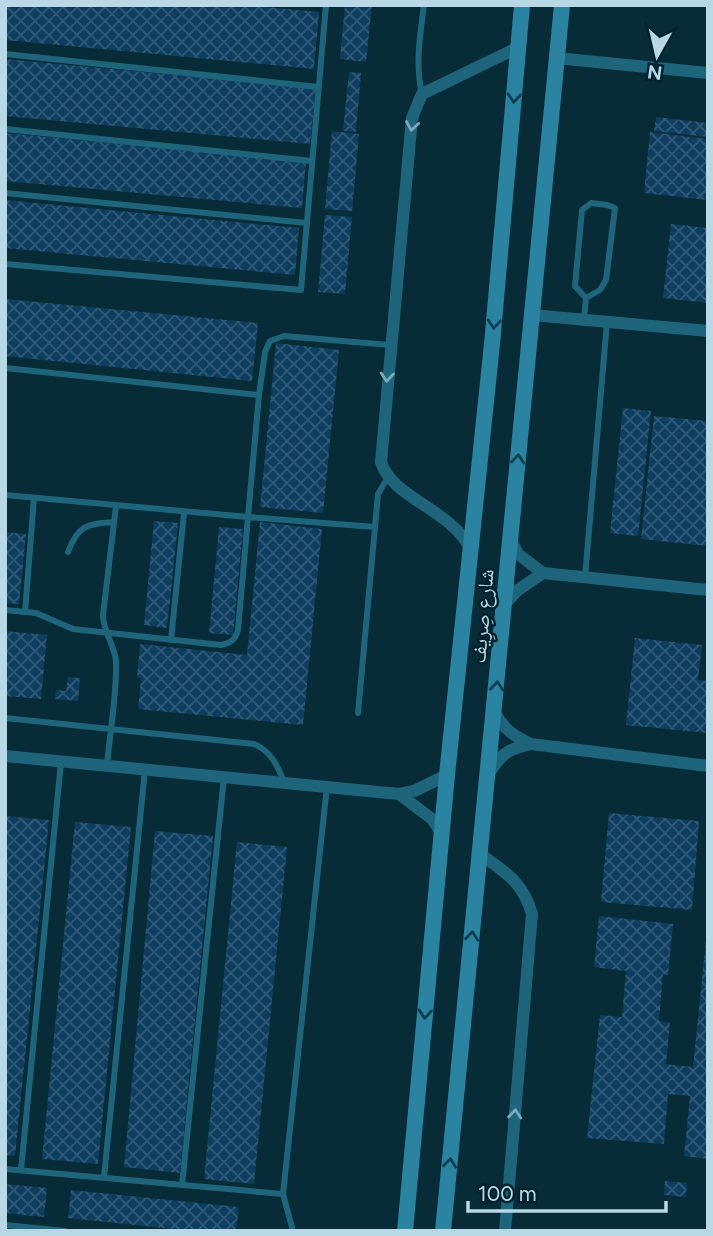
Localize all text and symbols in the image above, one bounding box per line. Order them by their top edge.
north arrow [622,21,692,91]
text: N [646,60,664,85]
one-way arrow [507,92,522,103]
one-way arrow [405,120,420,132]
one-way arrow [487,319,502,330]
one-way arrow [380,372,395,383]
one-way arrow [510,453,525,464]
street label: شارع صِرِيف [465,568,502,664]
one-way arrow [489,680,504,691]
one-way arrow [464,931,479,942]
one-way arrow [418,1009,433,1020]
one-way arrow [507,1108,522,1119]
one-way arrow [442,1157,457,1168]
scale bar [468,1170,666,1214]
text: 100 m [478,1181,537,1206]

